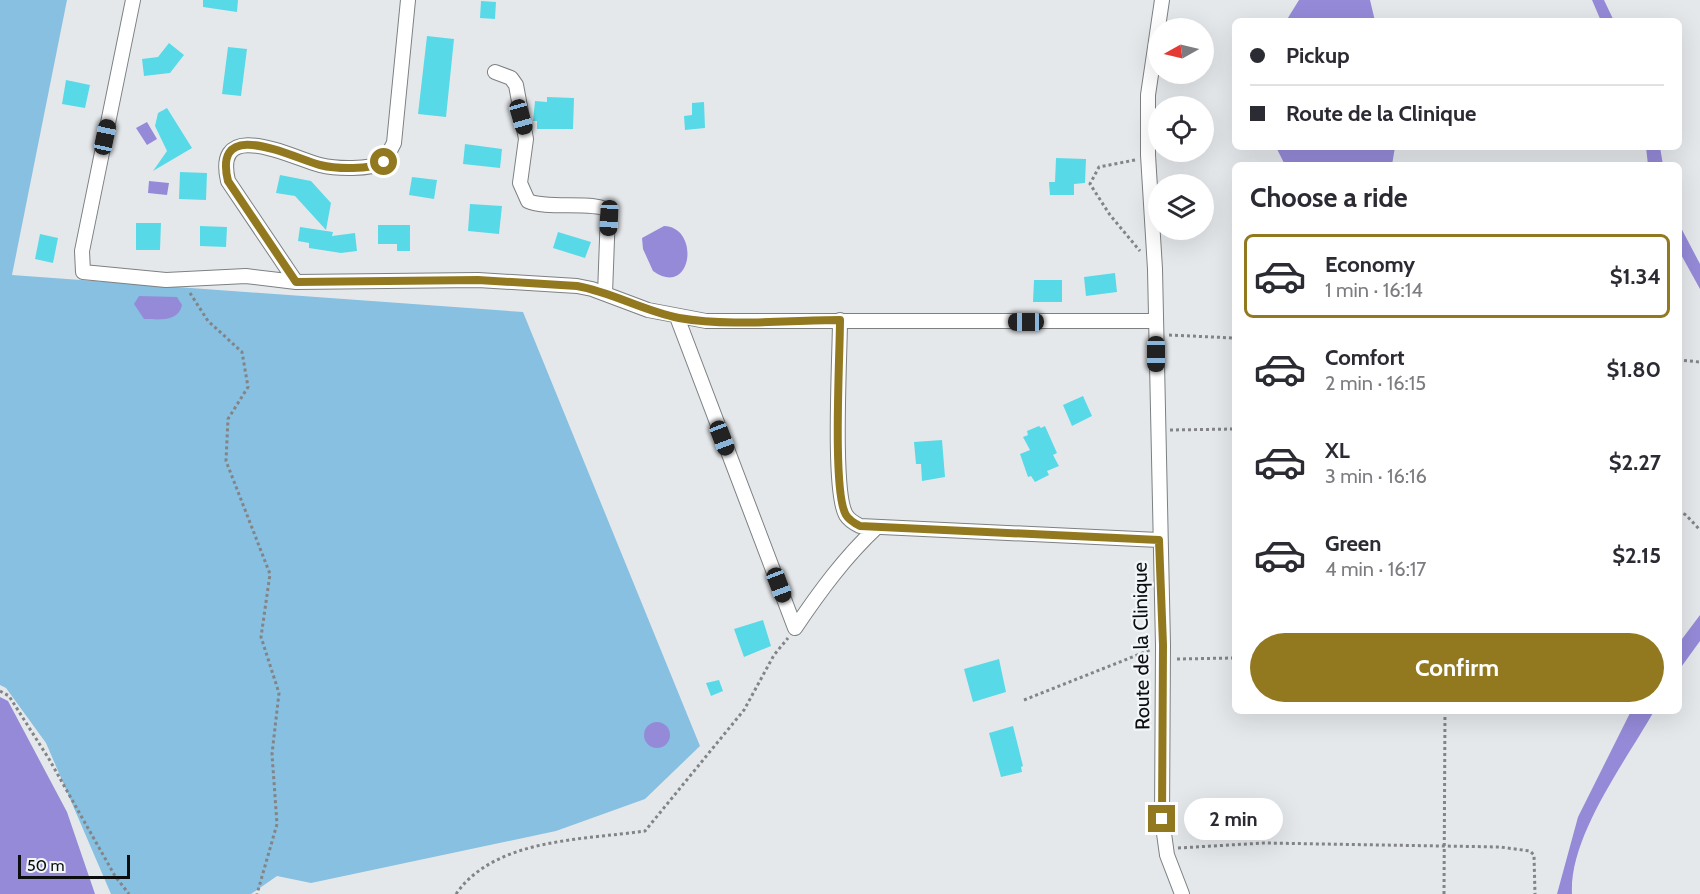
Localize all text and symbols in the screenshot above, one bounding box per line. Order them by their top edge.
north arrow [1148,18,1214,84]
map controls [1148,18,1214,240]
text: Pickup [1286,42,1350,69]
button: locate [1148,96,1214,162]
car [507,97,535,137]
text: Route de la Clinique [1286,100,1476,127]
car [92,118,118,156]
route start [370,148,397,175]
button: layers [1148,174,1214,240]
text: Choose a ride [1250,181,1408,214]
car [599,200,619,236]
icon: car [1253,249,1307,303]
text: Economy [1325,251,1415,278]
text: $1.34 [1610,263,1661,290]
text: 1 min · 16:14 [1325,278,1423,302]
car [1008,313,1044,331]
car [1147,336,1165,372]
icon: car [1253,342,1307,396]
text: Comfort [1325,344,1404,371]
text: $1.80 [1606,356,1661,383]
text: 2 min · 16:15 [1325,371,1426,395]
car [707,418,737,458]
icon: car [1253,435,1307,489]
text: XL [1325,437,1350,464]
text: $2.27 [1609,449,1661,476]
text: 3 min · 16:16 [1325,464,1427,488]
icon: car [1253,528,1307,582]
text: Green [1325,530,1381,557]
text: $2.15 [1612,542,1661,569]
text: 4 min · 16:17 [1325,557,1426,581]
street label: Route de la Clinique [1128,562,1154,730]
car [764,565,794,605]
button: Confirm [1250,633,1664,702]
callout: 2 min [1183,798,1282,840]
route end [1148,805,1175,832]
text: 2 min [1209,807,1258,831]
scale bar [18,852,130,880]
text: 50 m [27,856,64,875]

